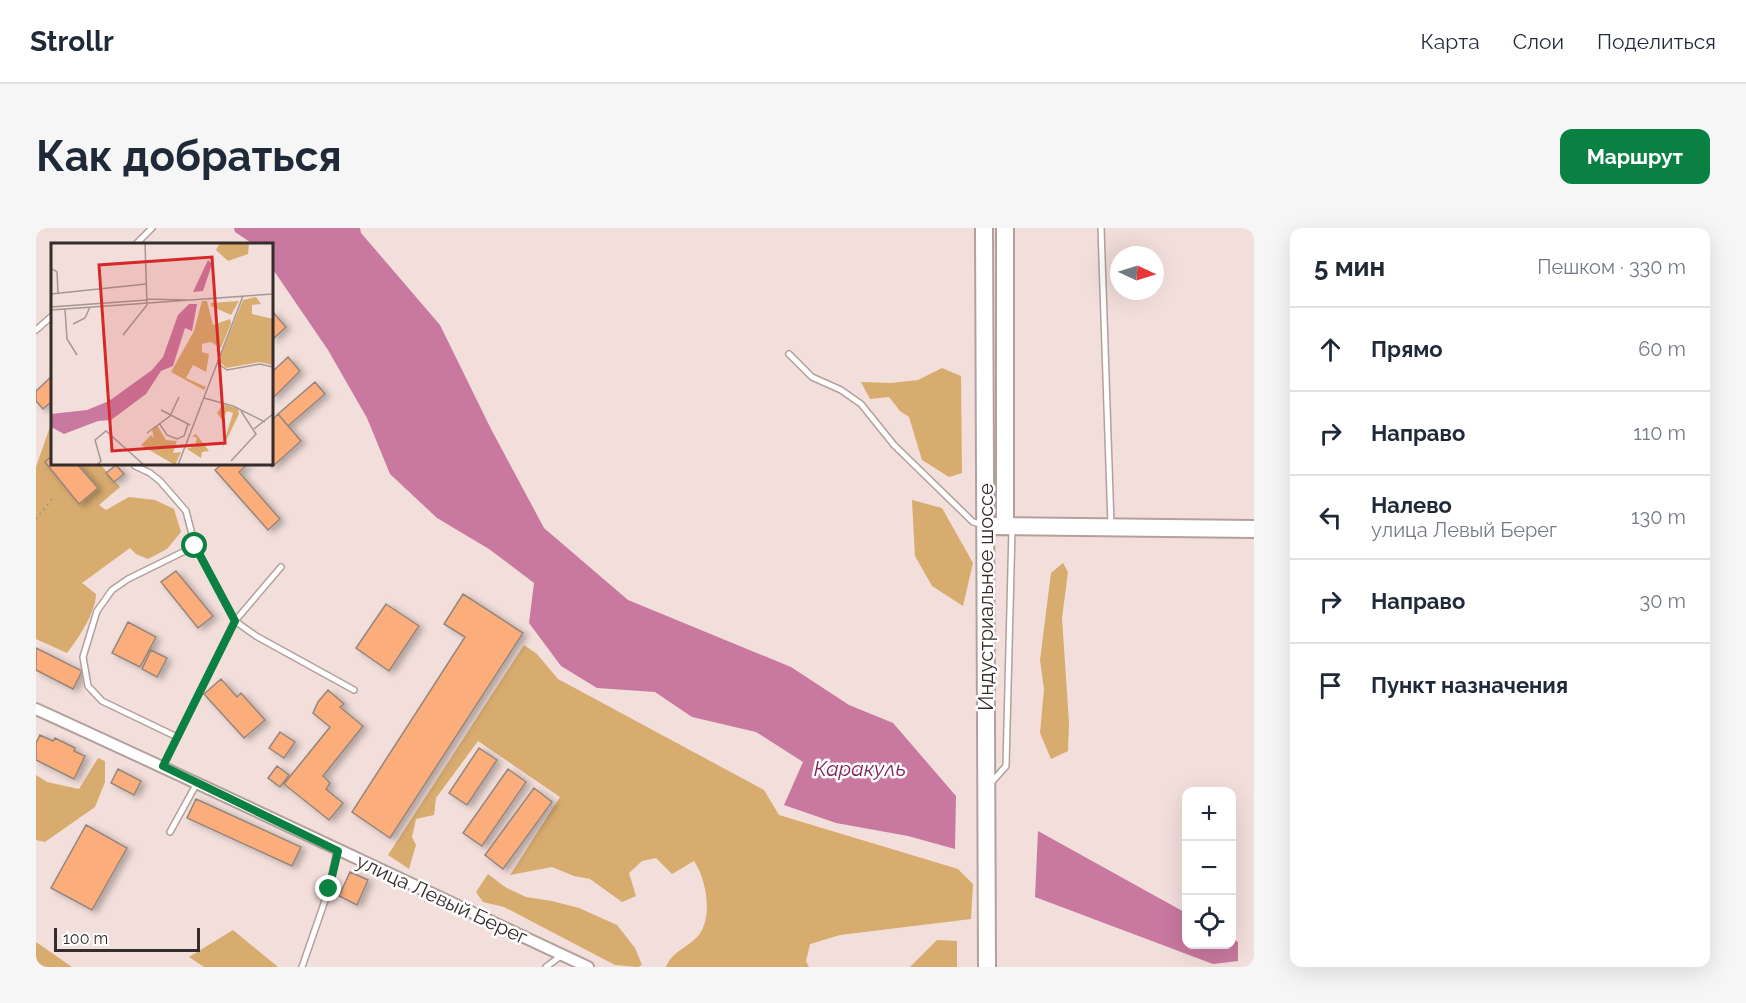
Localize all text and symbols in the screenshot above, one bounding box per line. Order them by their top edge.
text: Strollr [30,25,114,58]
text: Карта [1421,29,1480,54]
text: Слои [1513,29,1564,54]
text: Поделиться [1597,29,1716,54]
button: Маршрут [1560,129,1710,184]
text: Как добраться [36,132,342,181]
inset map [51,243,273,465]
north arrow [1110,246,1164,300]
text: 5 мин [1314,252,1385,282]
text: Пешком · 330 m [1537,255,1686,279]
icon: ahead [1314,333,1347,366]
text: Прямо [1371,336,1443,362]
text: 60 m [1638,337,1686,361]
icon: right [1314,417,1347,450]
text: Направо [1371,420,1465,446]
text: 110 m [1633,421,1686,445]
street label: Индустриальное шоссе [974,483,998,711]
text: Налево [1371,492,1452,518]
icon: left [1314,501,1347,534]
text: 130 m [1631,505,1686,529]
text: улица Левый Берег [1371,518,1557,542]
route start [181,532,207,558]
icon: right [1314,585,1347,618]
text: Направо [1371,588,1465,614]
text: 30 m [1640,589,1686,613]
icon: arrive [1314,669,1347,702]
text: Пункт назначения [1371,672,1568,698]
water label: Каракуль [814,756,906,781]
map controls [1182,787,1236,949]
button: + [1182,787,1236,841]
button: − [1182,841,1236,895]
street label: улица Левый Берег [353,849,531,949]
route end [315,875,341,901]
button: locate [1182,895,1236,949]
scale bar [54,925,200,952]
text: 100 m [63,929,108,948]

